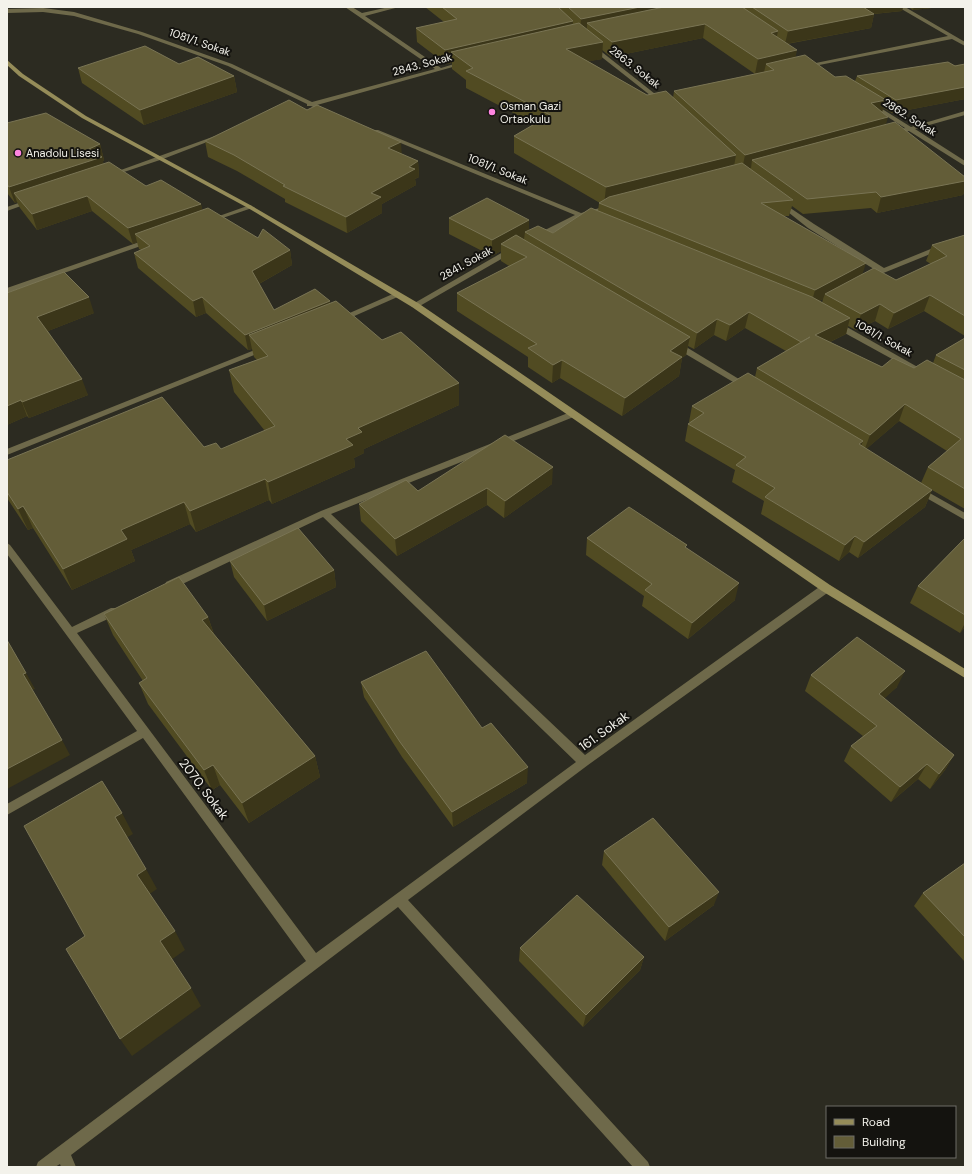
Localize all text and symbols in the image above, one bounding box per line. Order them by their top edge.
street label: 1081/1. Sokak [168,25,233,59]
street label: 2863. Sokak [607,43,664,92]
street label: 2843. Sokak [391,49,454,79]
street label: 2862. Sokak [880,95,940,139]
place label: Osman Gazi Ortaokulu [500,99,561,126]
marker: Osman Gazi Ortaokulu [487,107,497,117]
place label: Anadolu Lisesi [26,146,99,160]
marker: Anadolu Lisesi [13,148,23,158]
street label: 1081/1. Sokak [466,151,531,188]
street label: 2841. Sokak [437,243,495,283]
street label: 1081/1. Sokak [853,316,916,360]
street label: 161. Sokak [576,707,633,755]
street label: 2070. Sokak [175,755,233,823]
legend [826,1106,956,1158]
text: Road [862,1114,890,1130]
text: Building [862,1134,906,1150]

